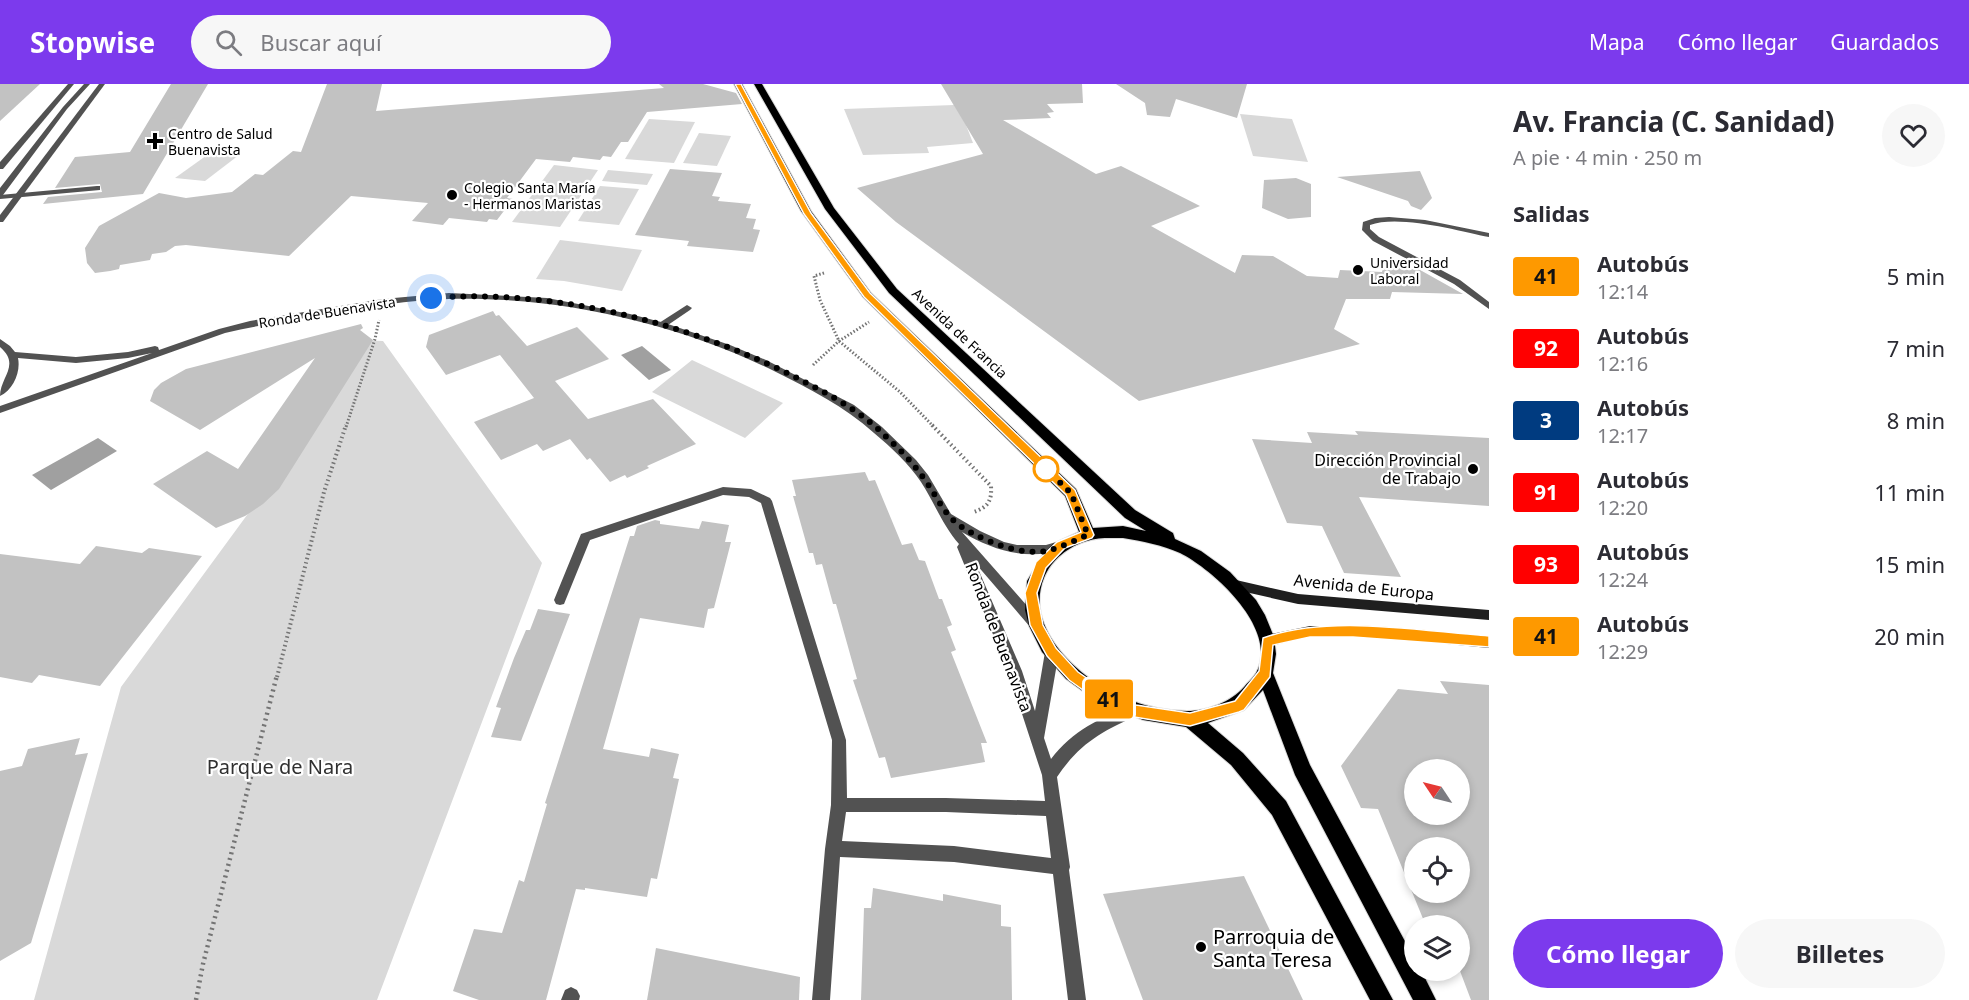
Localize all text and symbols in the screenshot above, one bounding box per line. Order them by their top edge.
search box [191,15,611,69]
text: Stopwise [30,23,155,61]
icon: search [212,26,245,59]
text: Buscar aquí [260,27,382,57]
text: Mapa [1589,28,1644,56]
text: Cómo llegar [1677,28,1797,56]
text: Guardados [1830,28,1939,56]
text: Av. Francia (C. Sanidad) [1513,102,1835,140]
button: heart [1882,104,1945,167]
place label: Centro de Salud Buenavista [168,124,273,159]
marker: Centro de Salud Buenavista [146,132,164,150]
text: A pie · 4 min · 250 m [1513,144,1702,171]
place label: Colegio Santa María - Hermanos Maristas [464,178,601,213]
marker: Colegio Santa María - Hermanos Maristas [445,188,459,202]
text: Salidas [1513,198,1590,228]
text: Autobús [1597,248,1689,278]
place label: Universidad Laboral [1370,253,1449,288]
text: 5 min [1887,261,1945,291]
text: 41 [1534,262,1558,290]
marker: Universidad Laboral [1351,263,1365,277]
text: 12:14 [1597,278,1648,305]
your location [416,283,446,313]
street label: Avenida de Francia [908,284,1012,382]
street label: Ronda de Buenavista [257,292,397,332]
text: Autobús [1597,320,1689,350]
text: 7 min [1887,333,1945,363]
text: 92 [1534,334,1558,362]
text: 12:16 [1597,350,1648,377]
text: Autobús [1597,392,1689,422]
text: 8 min [1887,405,1945,435]
text: 3 [1540,406,1552,434]
text: 12:17 [1597,422,1648,449]
place label: Dirección Provincial de Trabajo [1314,449,1461,489]
unlabelled marker [1033,456,1059,482]
marker: Dirección Provincial de Trabajo [1466,462,1480,476]
text: Autobús [1597,464,1689,494]
text: 11 min [1874,477,1945,507]
text: 91 [1534,478,1558,506]
text: 12:20 [1597,494,1648,521]
text: Autobús [1597,536,1689,566]
text: 15 min [1874,549,1945,579]
text: 93 [1534,550,1558,578]
street label: Ronda de Buenavista [960,559,1038,715]
text: 12:24 [1597,566,1648,593]
street label: Avenida de Europa [1293,569,1435,605]
text: Autobús [1597,608,1689,638]
text: 20 min [1874,621,1945,651]
text: 41 [1534,622,1558,650]
text: 12:29 [1597,638,1648,665]
line badge: 41 [1082,680,1136,718]
text: 41 [1097,685,1121,713]
park label: Parque de Nara [207,753,353,780]
north arrow [1404,759,1470,825]
map controls [1404,759,1470,981]
button: locate [1404,837,1470,903]
button: layers [1404,915,1470,981]
button: Cómo llegar [1513,919,1723,988]
button: Billetes [1735,919,1945,988]
place label: Parroquia de Santa Teresa [1213,923,1334,973]
marker: Parroquia de Santa Teresa [1194,940,1208,954]

